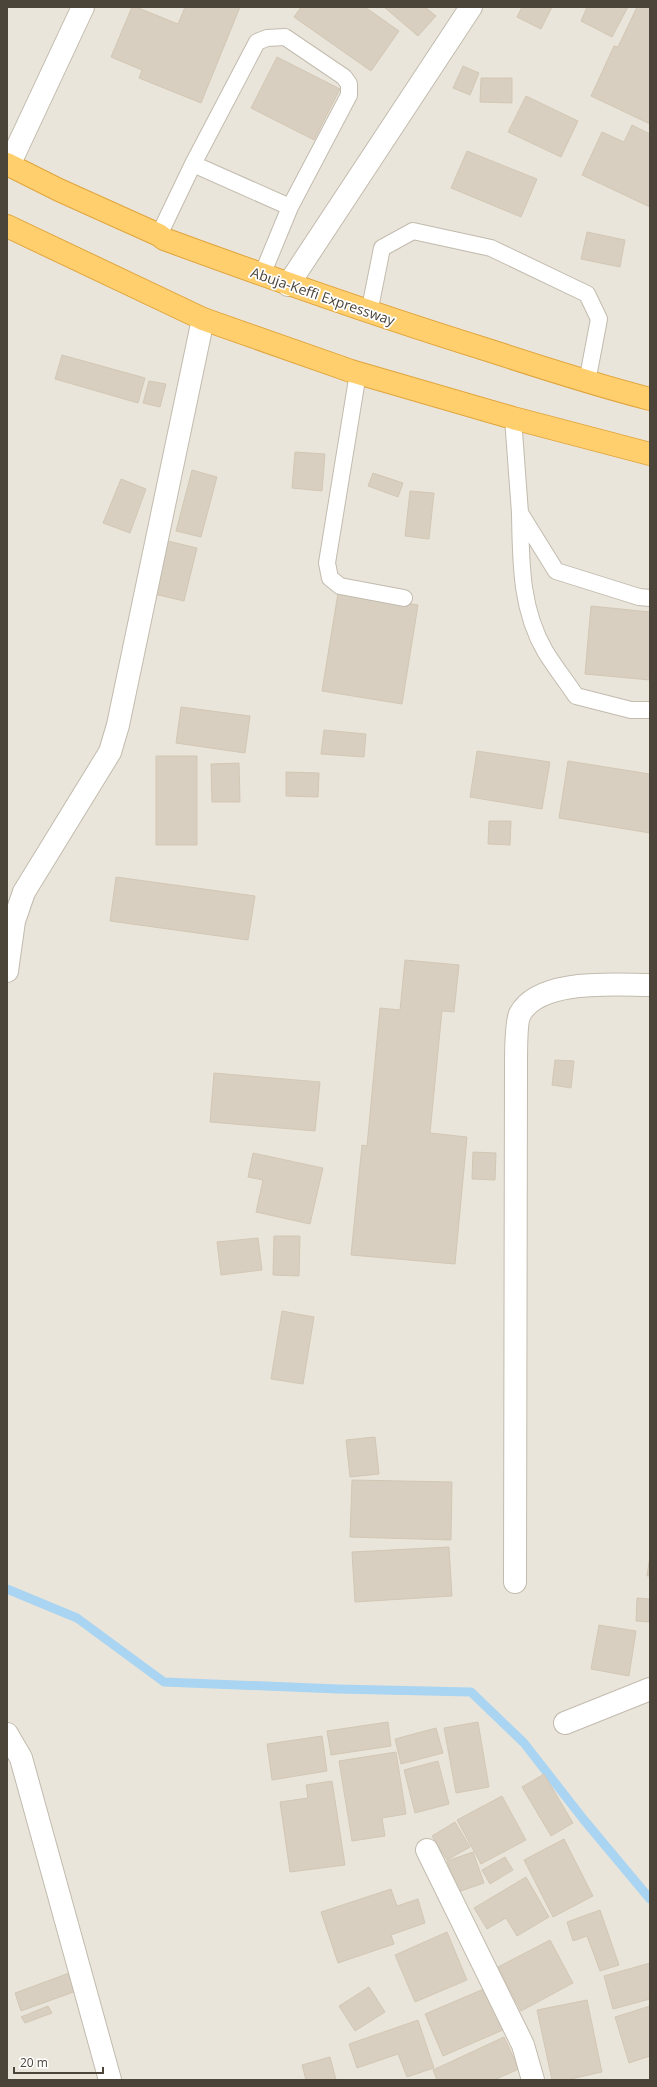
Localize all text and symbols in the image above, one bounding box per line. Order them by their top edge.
street label: Abuja-Keffi Expressway [248,262,398,330]
scale bar [14,2049,103,2075]
text: 20 m [20,2054,48,2071]

